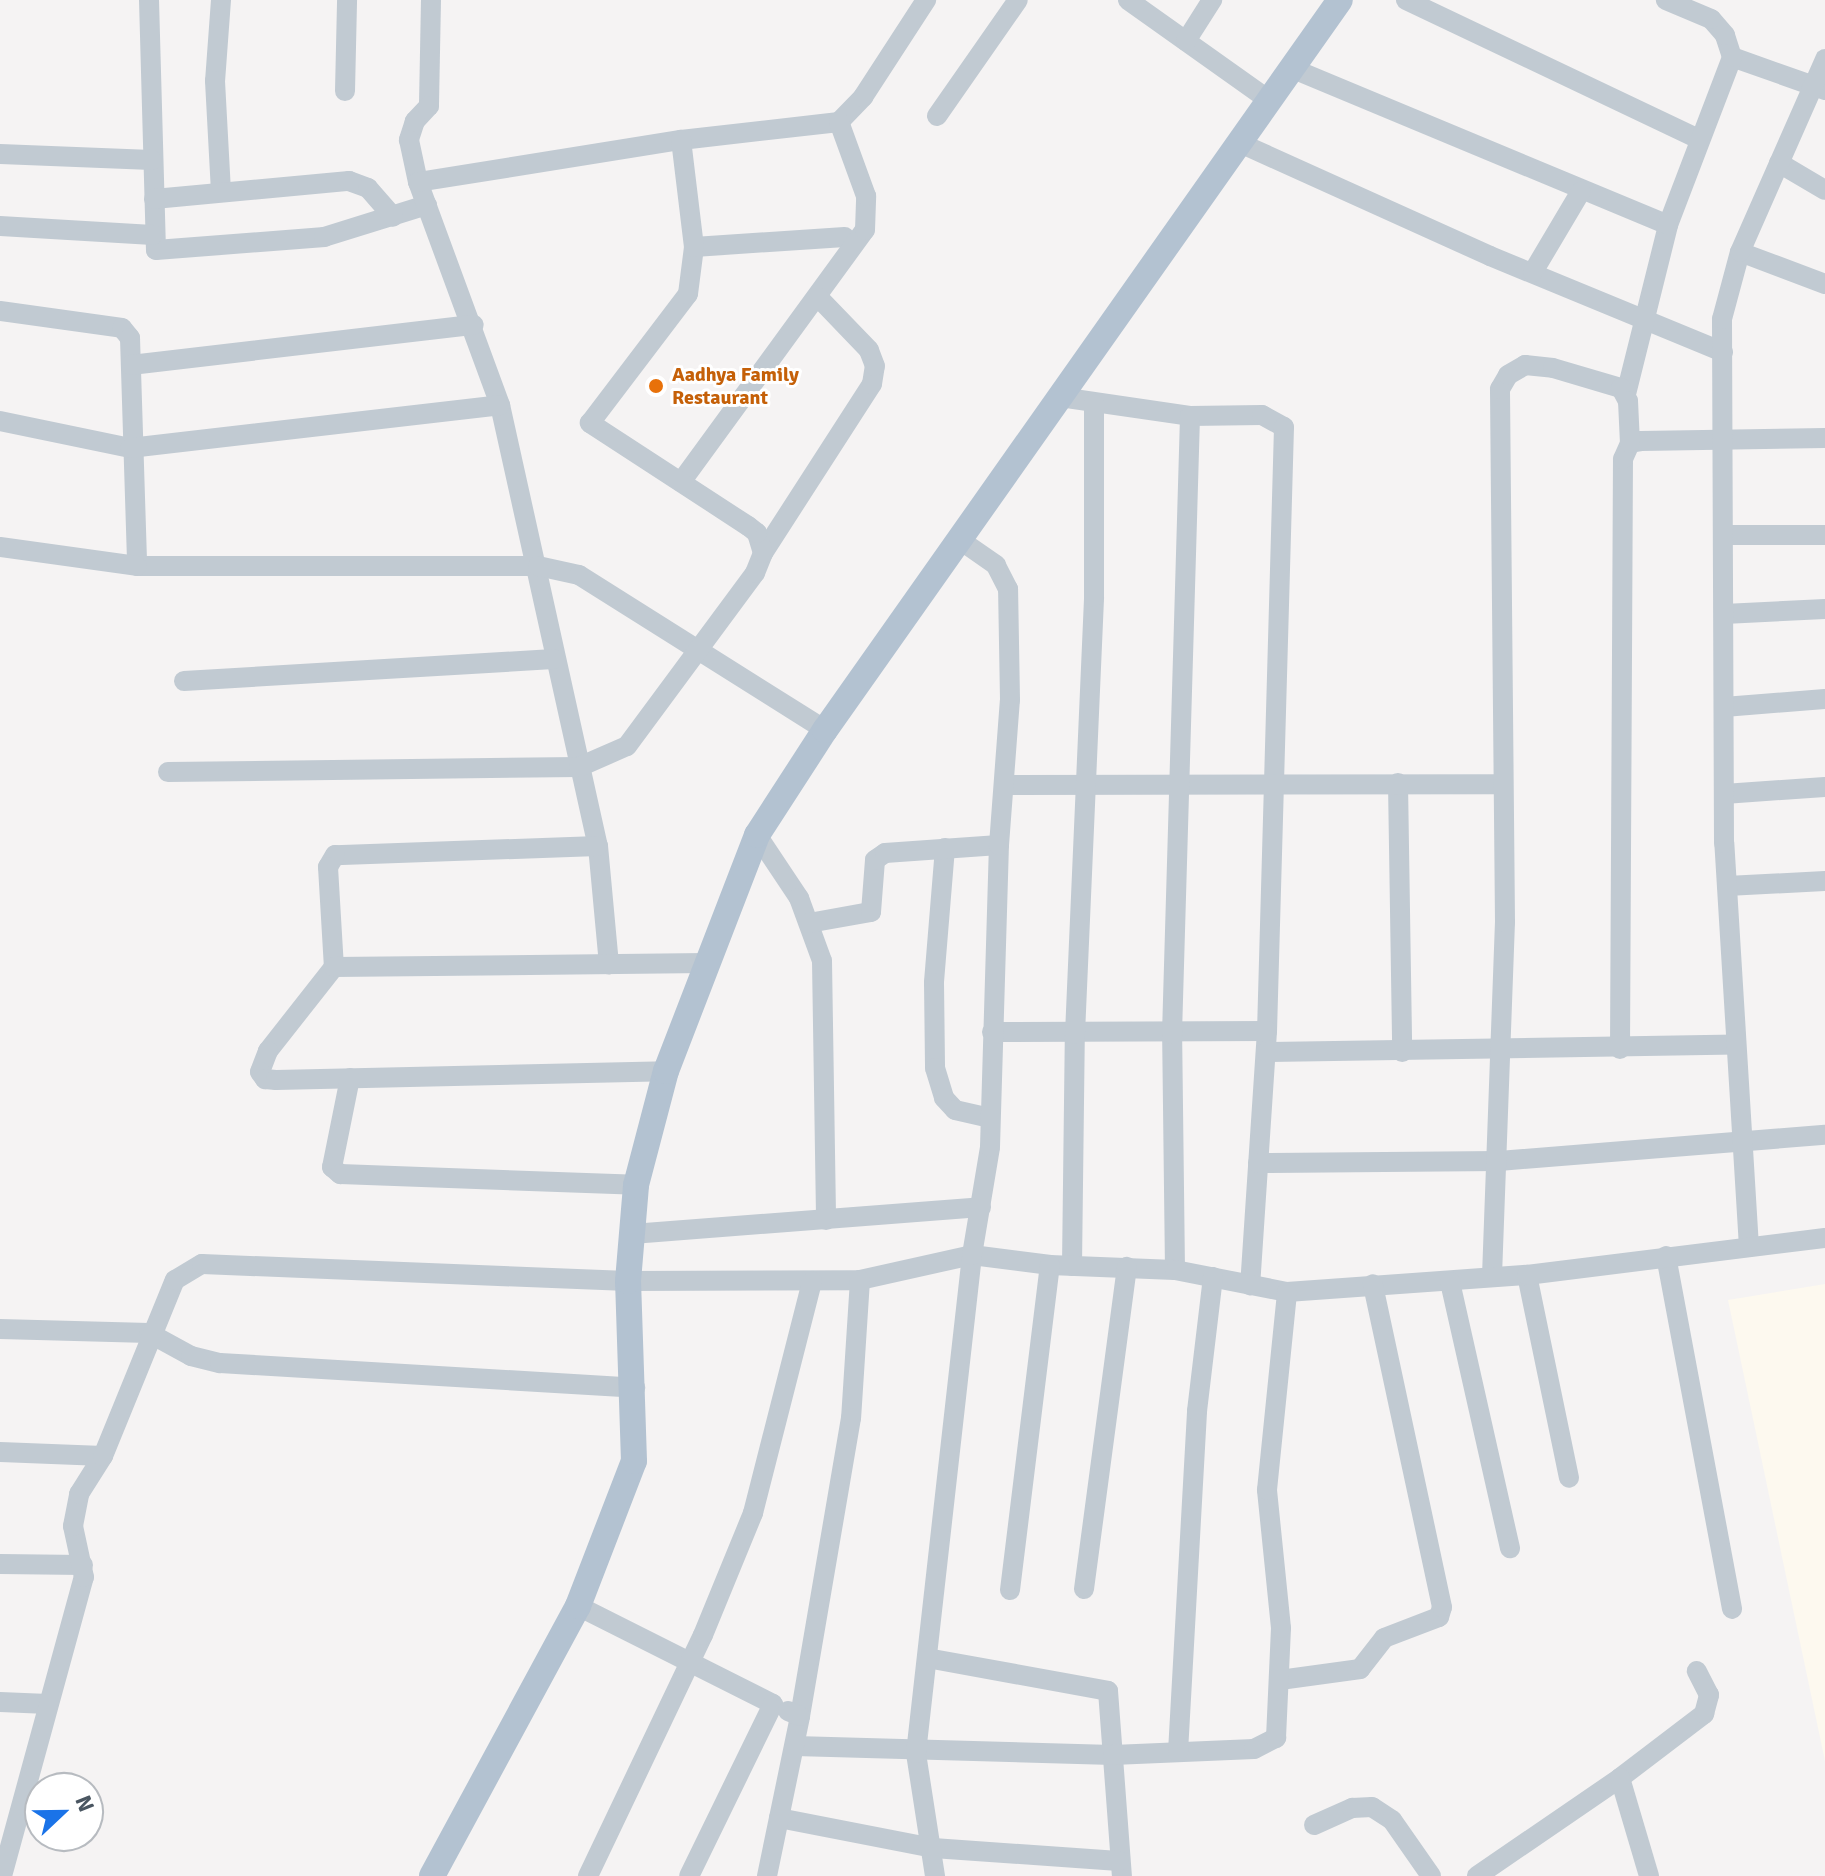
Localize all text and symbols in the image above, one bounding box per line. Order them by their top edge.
place label: Aadhya Family Restaurant [672,362,799,409]
marker: Aadhya Family Restaurant [647,377,665,395]
north arrow [24,1772,104,1852]
text: N [69,1791,100,1816]

